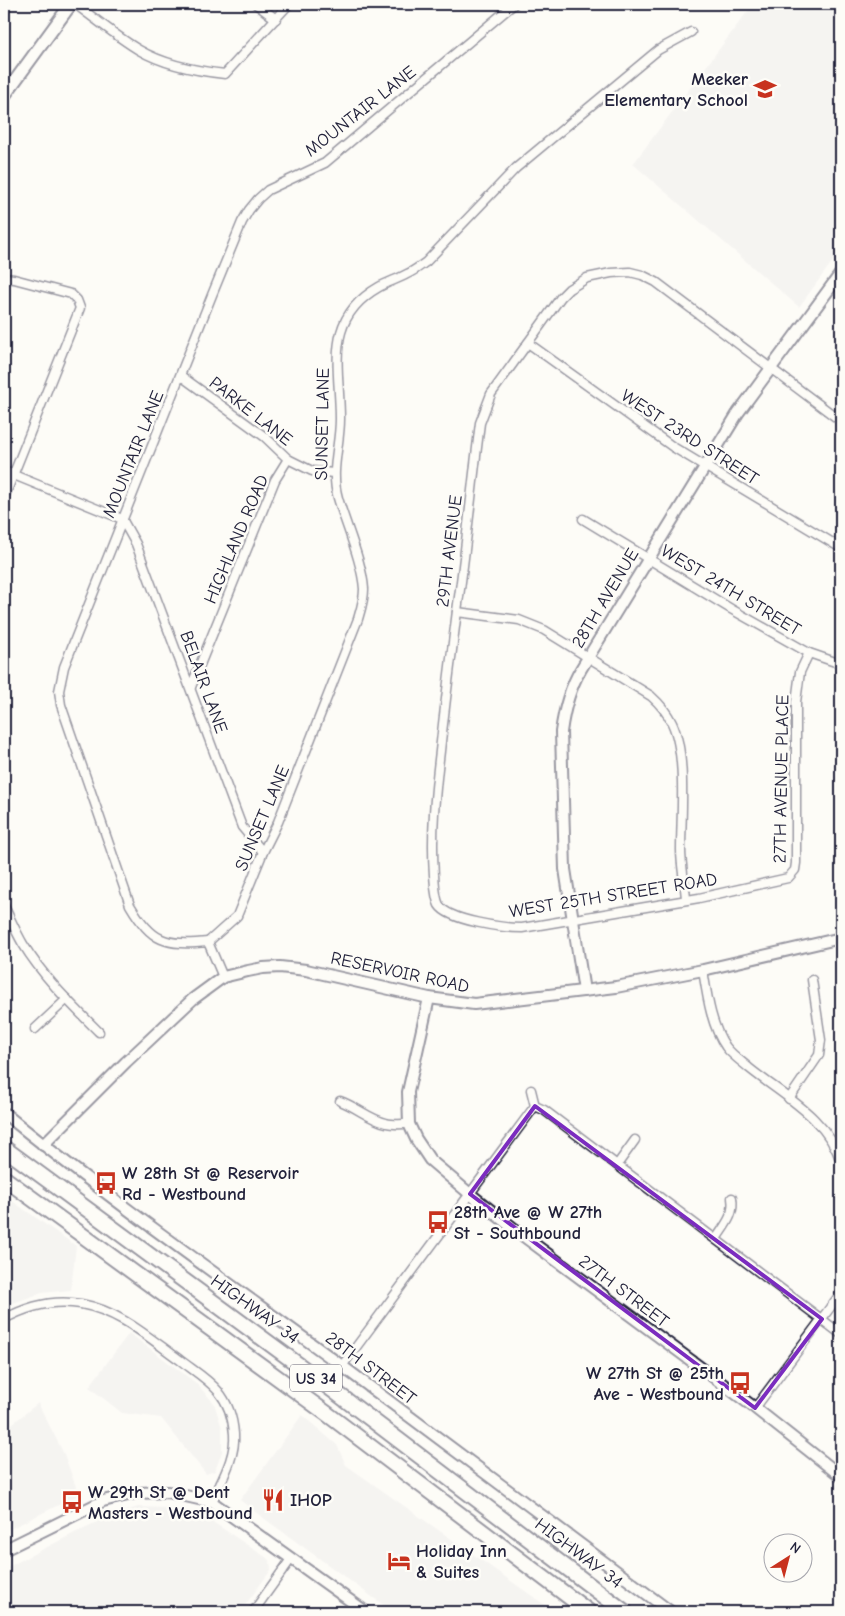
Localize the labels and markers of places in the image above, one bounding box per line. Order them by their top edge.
place label: Meeker Elementary School [604,69,749,111]
school or university icon: Meeker Elementary School [752,76,778,102]
place label: W 28th St @ Reservoir Rd - Westbound [122,1163,300,1205]
bus stop icon: W 28th St @ Reservoir Rd - Westbound [93,1170,119,1196]
place label: 28th Ave @ W 27th St - Southbound [454,1202,602,1244]
bus stop icon: 28th Ave @ W 27th St - Southbound [425,1209,451,1235]
place label: W 27th St @ 25th Ave - Westbound [586,1363,724,1405]
bus stop icon: W 27th St @ 25th Ave - Westbound [727,1370,753,1396]
place label: W 29th St @ Dent Masters - Westbound [88,1482,253,1524]
restaurant icon: IHOP [260,1487,286,1513]
bus stop icon: W 29th St @ Dent Masters - Westbound [59,1489,85,1515]
place label: IHOP [290,1490,332,1511]
place label: Holiday Inn & Suites [416,1541,507,1583]
hotel icon: Holiday Inn & Suites [386,1548,412,1574]

